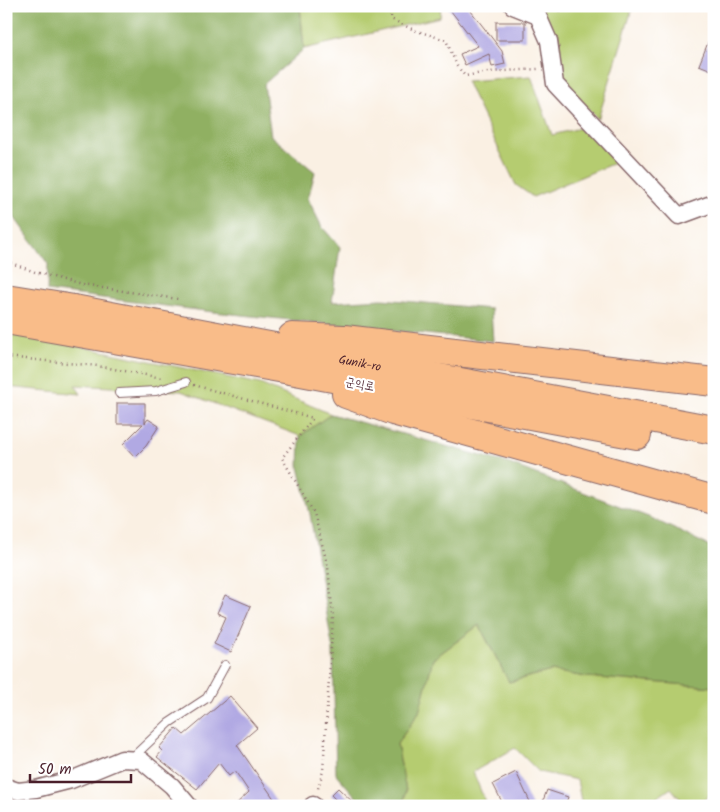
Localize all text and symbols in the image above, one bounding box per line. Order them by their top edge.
street label: Gunik-ro [337,350,383,377]
street label: 군익로 [344,372,376,397]
scale bar [30,752,131,784]
text: 50 m [38,758,72,782]

